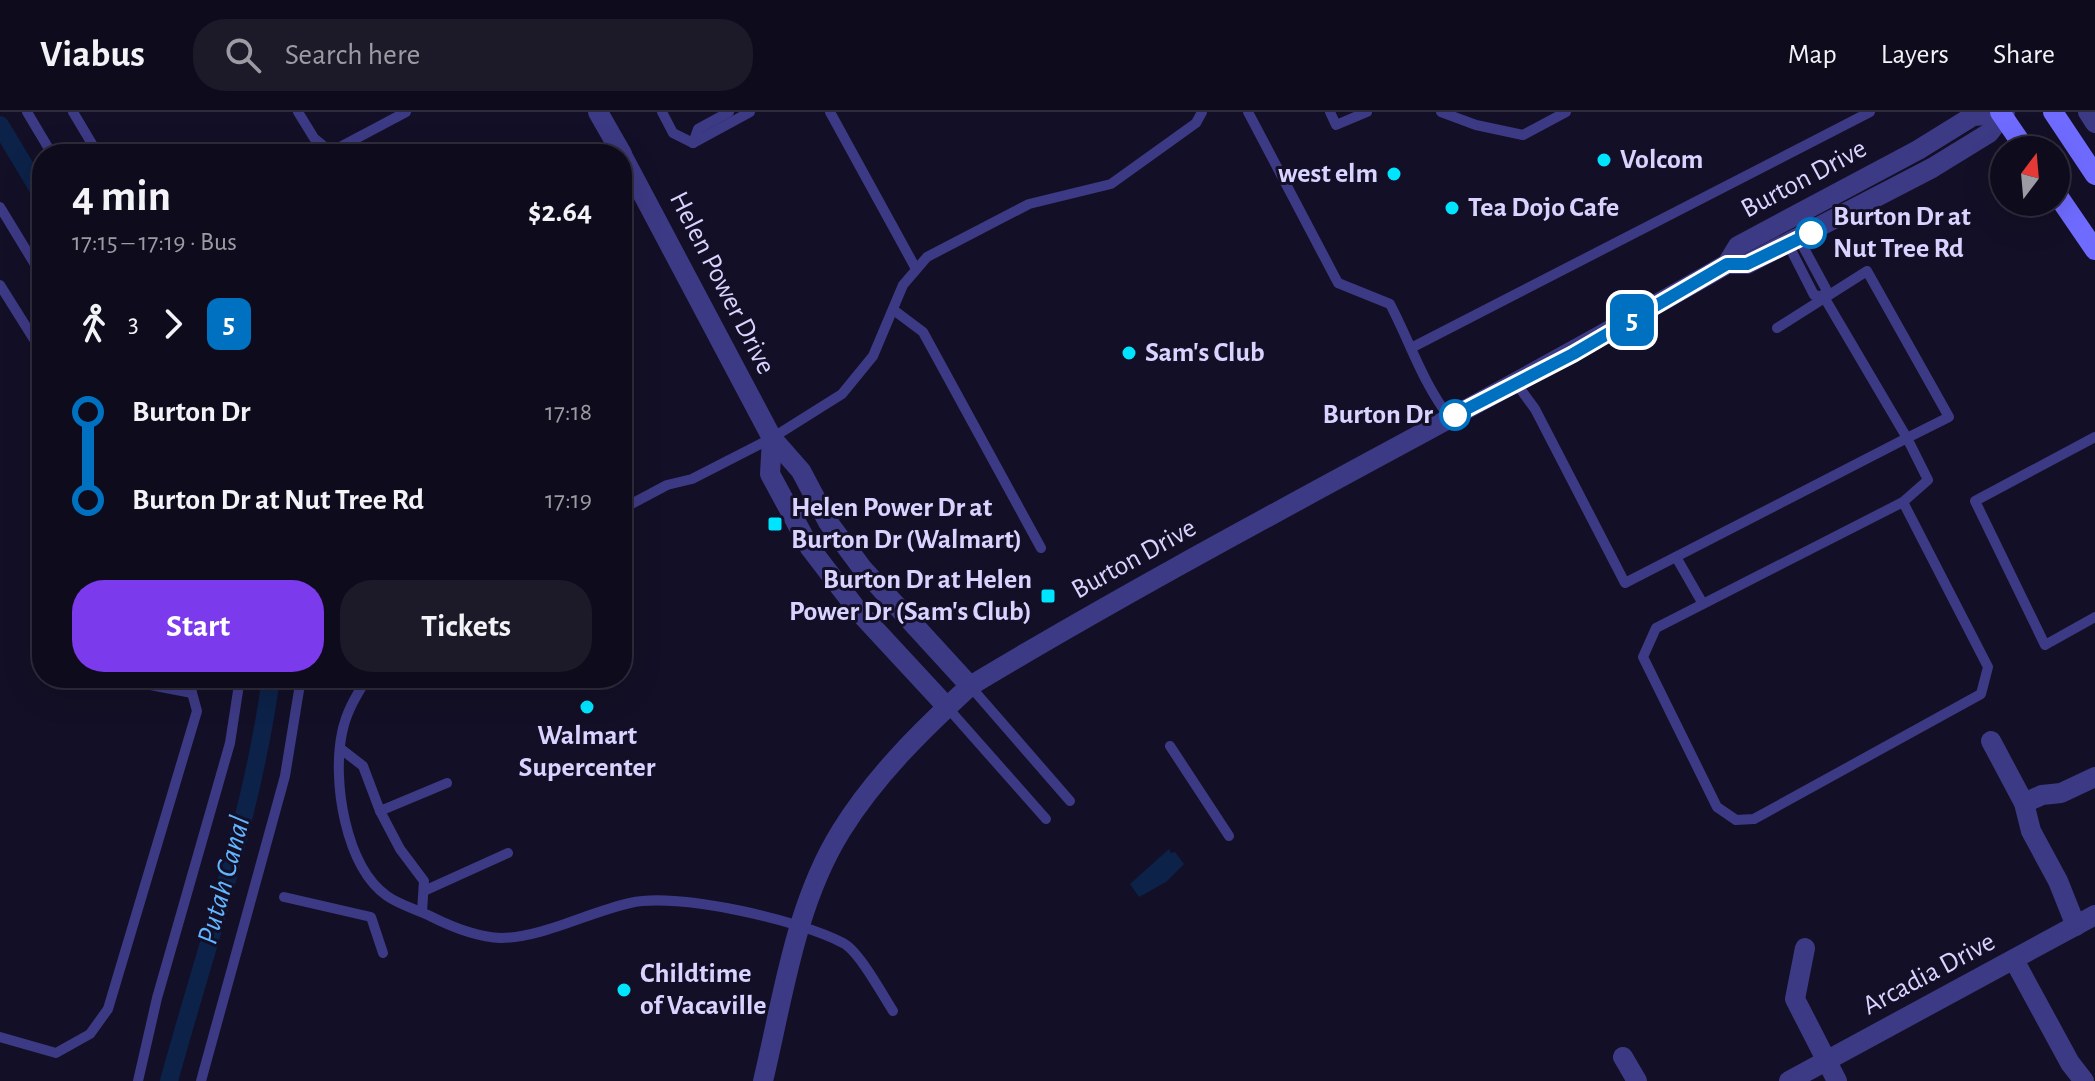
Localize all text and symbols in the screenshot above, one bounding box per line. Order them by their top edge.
search box [193,19,753,91]
icon: search [221,33,265,77]
text: Viabus [40,36,145,74]
text: Search here [285,40,420,70]
text: Map [1788,41,1837,69]
text: Layers [1881,41,1949,69]
text: Share [1993,41,2055,69]
street label: Burton Drive [1737,134,1871,224]
north arrow [1990,136,2070,216]
map controls [1990,136,2070,216]
place label: Volcom [1620,146,1703,174]
marker: Volcom [1595,151,1613,169]
place label: west elm [1278,160,1378,188]
marker: west elm [1385,165,1403,183]
text: 4 min [72,175,171,219]
street label: Helen Power Drive [664,187,780,379]
place label: Tea Dojo Cafe [1468,194,1619,222]
text: $2.64 [528,197,592,227]
marker: Tea Dojo Cafe [1443,199,1461,217]
place label: Burton Dr at Nut Tree Rd [1833,203,1971,263]
marker: Burton Dr at Nut Tree Rd [1796,218,1826,248]
text: 17:15 – 17:19 · Bus [72,229,237,255]
line badge: 5 [1606,294,1658,346]
icon: walk [72,302,116,346]
icon: forward [151,302,195,346]
text: 5 [1626,306,1638,334]
text: 5 [223,310,235,338]
text: 3 [128,311,139,337]
place label: Sam's Club [1145,339,1265,367]
marker: Sam's Club [1120,344,1138,362]
text: Burton Dr [132,397,250,427]
text: 17:18 [545,399,592,425]
marker: Burton Dr [1440,400,1470,430]
place label: Burton Dr [1323,401,1433,429]
text: Burton Dr at Nut Tree Rd [132,485,424,515]
text: 17:19 [545,487,592,513]
place label: Helen Power Dr at Burton Dr (Walmart) [791,494,1022,554]
street label: Burton Drive [1067,513,1201,605]
marker: Helen Power Dr at Burton Dr (Walmart) [766,515,784,533]
place label: Burton Dr at Helen Power Dr (Sam's Club) [789,566,1032,626]
button: Start [72,580,324,672]
button: Tickets [340,580,592,672]
marker: Burton Dr at Helen Power Dr (Sam's Club) [1039,587,1057,605]
marker: Walmart Supercenter [578,698,596,716]
place label: Walmart Supercenter [518,722,656,782]
water label: Putah Canal [192,812,256,948]
street label: Arcadia Drive [1858,928,2000,1020]
place label: Childtime of Vacaville [640,960,767,1020]
marker: Childtime of Vacaville [615,981,633,999]

